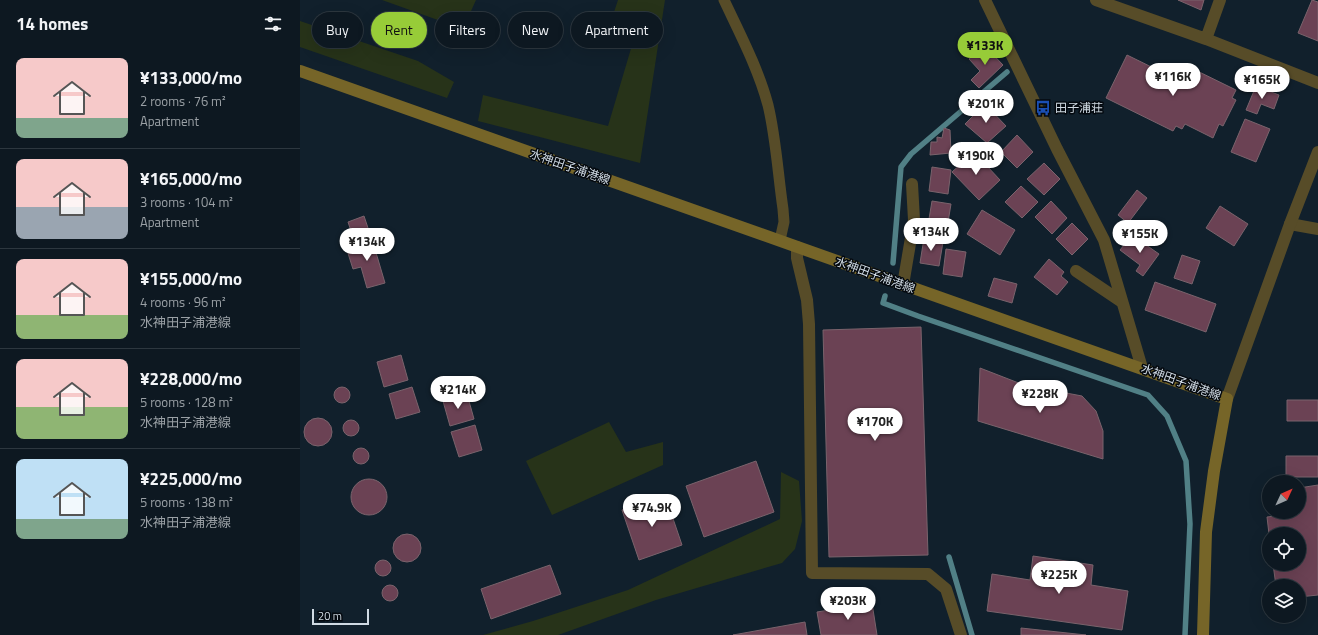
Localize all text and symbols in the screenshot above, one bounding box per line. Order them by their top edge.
text: 14 homes [16,11,88,37]
chip: Buy [312,12,363,48]
chip: Rent [371,12,427,48]
chip: Filters [435,12,500,48]
chip: New [508,12,563,48]
chip: Apartment [571,12,663,48]
icon: filters [262,13,284,35]
pin: ¥133K [957,32,1013,66]
text: ¥133K [967,35,1003,55]
pin: ¥116K [1145,63,1201,97]
text: ¥133,000/mo [140,65,242,91]
text: ¥116K [1155,66,1191,86]
pin: ¥165K [1234,66,1290,100]
text: ¥165K [1244,69,1280,89]
icon: home [48,74,96,122]
pin: ¥201K [958,90,1014,124]
text: 2 rooms · 76 m² [140,91,226,111]
text: ¥201K [968,93,1004,113]
place label: 田子浦荘 [1055,98,1103,117]
bus stop icon: 田子浦荘 [1034,99,1052,117]
text: Apartment [140,111,199,131]
pin: ¥190K [948,142,1004,176]
street label: 水神田子浦港線 [527,144,613,189]
text: ¥190K [958,145,994,165]
text: ¥165,000/mo [140,166,242,192]
icon: home [48,175,96,223]
text: 3 rooms · 104 m² [140,192,233,212]
text: Apartment [140,212,199,232]
pin: ¥134K [903,218,959,252]
pin: ¥155K [1112,220,1168,254]
text: ¥134K [913,221,949,241]
text: ¥155K [1122,223,1158,243]
pin: ¥134K [339,228,395,262]
text: ¥134K [349,231,385,251]
street label: 水神田子浦港線 [832,251,918,298]
text: ¥155,000/mo [140,266,242,292]
icon: home [48,275,96,323]
text: 4 rooms · 96 m² [140,292,226,312]
text: 水神田子浦港線 [140,312,231,332]
street label: 水神田子浦港線 [1138,358,1224,405]
text: ¥228,000/mo [140,366,242,392]
icon: home [48,375,96,423]
pin: ¥214K [430,376,486,410]
text: ¥214K [440,379,476,399]
pin: ¥228K [1012,380,1068,414]
text: ¥228K [1022,383,1058,403]
text: 5 rooms · 128 m² [140,392,233,412]
pin: ¥170K [847,408,903,442]
text: ¥170K [857,411,893,431]
text: 水神田子浦港線 [140,412,231,432]
text: ¥225,000/mo [140,466,242,492]
icon: home [48,475,96,523]
north arrow [1262,475,1306,519]
map controls [1262,475,1306,623]
text: 5 rooms · 138 m² [140,492,233,512]
pin: ¥74.9K [619,494,685,528]
text: ¥74.9K [632,497,672,517]
text: 水神田子浦港線 [140,512,231,532]
button: locate [1262,527,1306,571]
pin: ¥225K [1031,561,1087,595]
text: ¥225K [1041,564,1077,584]
button: layers [1262,579,1306,623]
pin: ¥203K [820,587,876,621]
text: ¥203K [830,590,866,610]
scale bar [312,607,369,626]
text: 20 m [318,608,342,624]

